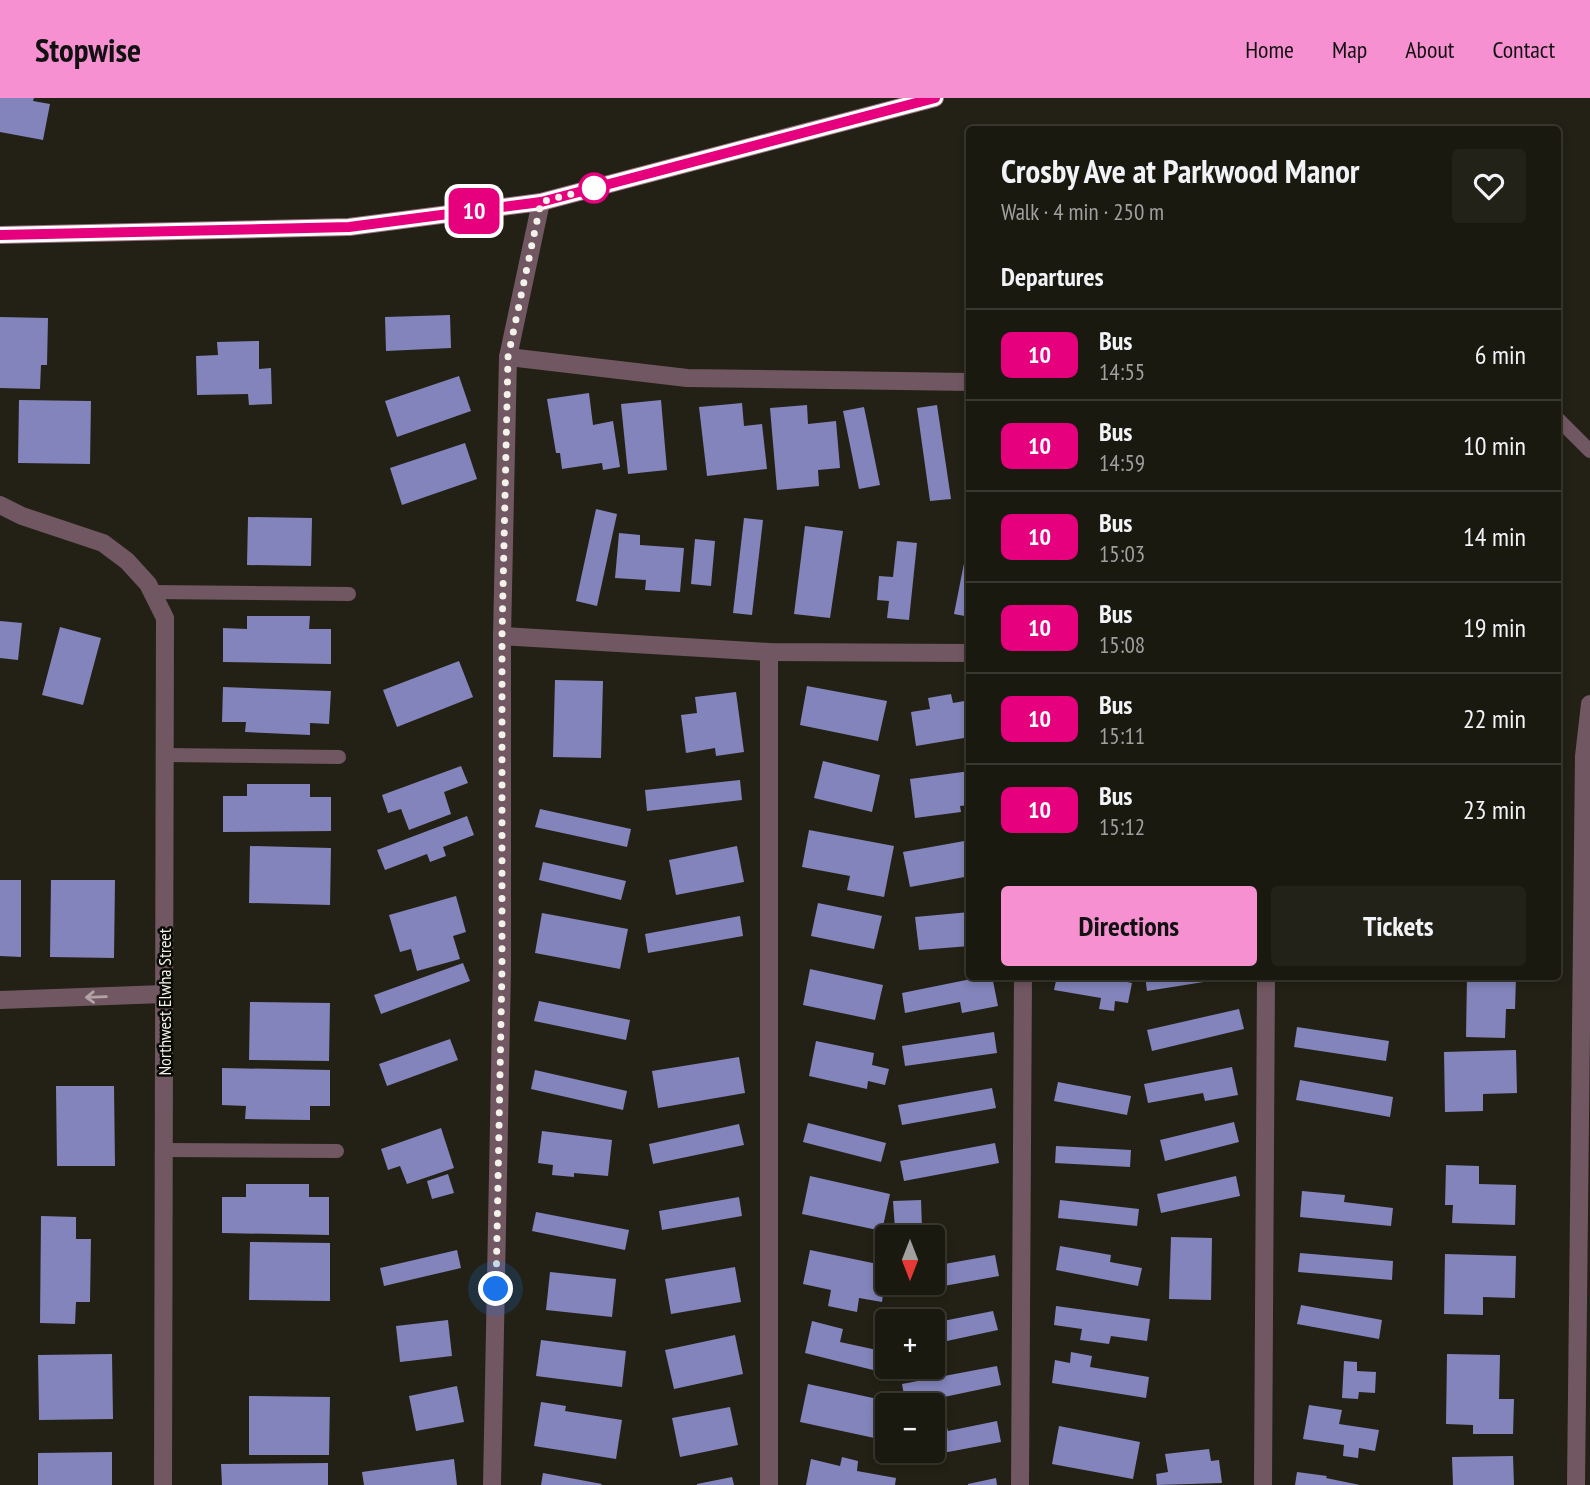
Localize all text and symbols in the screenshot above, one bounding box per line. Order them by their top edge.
text: Stopwise [35,28,141,71]
text: Home [1245,34,1294,65]
text: Map [1332,34,1367,65]
text: About [1405,34,1454,65]
text: Contact [1492,34,1555,65]
text: Crosby Ave at Parkwood Manor [1001,149,1360,192]
button: heart [1452,149,1526,223]
unlabelled marker [579,173,609,203]
line badge: 10 [442,188,505,234]
text: 10 [463,195,485,226]
text: Walk · 4 min · 250 m [1001,197,1164,226]
text: Departures [1001,260,1104,293]
text: Bus [1099,324,1132,357]
text: 6 min [1475,338,1526,371]
text: 10 [1028,339,1051,370]
text: 14:55 [1099,357,1145,386]
text: Bus [1099,415,1132,448]
text: 10 min [1463,429,1526,462]
text: 10 [1028,430,1051,461]
text: 14:59 [1099,448,1145,477]
text: Bus [1099,506,1132,539]
text: 14 min [1463,520,1526,553]
text: 10 [1028,521,1051,552]
text: 15:03 [1099,539,1145,568]
text: Bus [1099,597,1132,630]
text: 19 min [1463,611,1526,644]
text: 10 [1028,612,1051,643]
text: 15:08 [1099,630,1145,659]
text: Bus [1099,688,1132,721]
text: 22 min [1463,702,1526,735]
text: 10 [1028,703,1051,734]
text: 15:11 [1099,721,1145,750]
text: Bus [1099,779,1132,812]
text: 23 min [1463,793,1526,826]
text: 10 [1028,794,1051,825]
text: 15:12 [1099,812,1145,841]
button: Directions [1001,886,1257,966]
button: Tickets [1271,886,1526,966]
street label: Northwest Elwha Street [153,928,176,1076]
one-way arrow [85,990,108,1003]
north arrow [875,1225,945,1295]
map controls [875,1225,945,1463]
your location [478,1271,513,1306]
button: + [875,1309,945,1379]
button: − [875,1393,945,1463]

